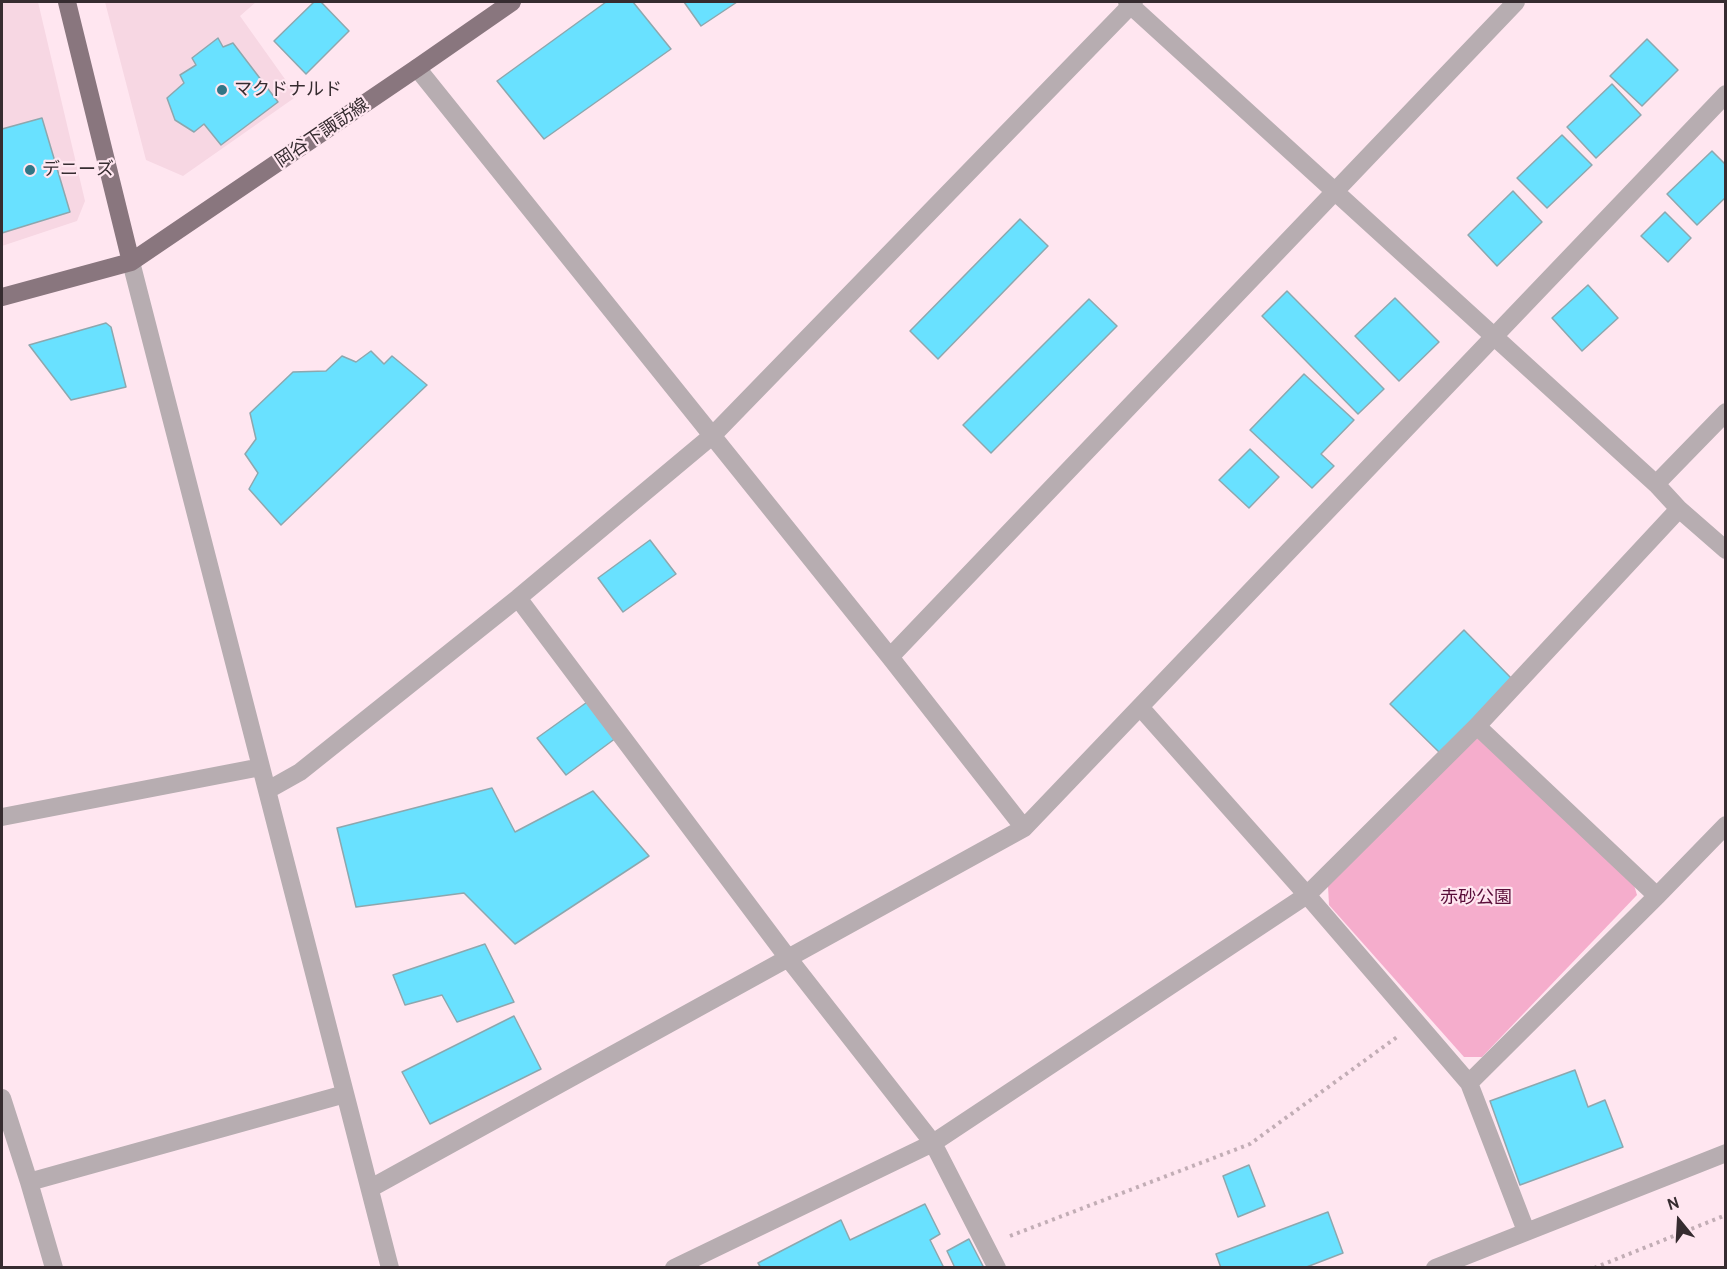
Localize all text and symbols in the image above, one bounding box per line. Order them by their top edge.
place label: マクドナルド [234,79,342,101]
marker: マクドナルド [215,83,229,97]
street label: 岡谷下諏訪線 [271,94,373,172]
place label: デニーズ [42,159,114,181]
marker: デニーズ [23,163,37,177]
park label: 赤砂公園 [1440,887,1512,909]
north arrow [1649,1191,1709,1251]
text: N [1665,1193,1682,1214]

